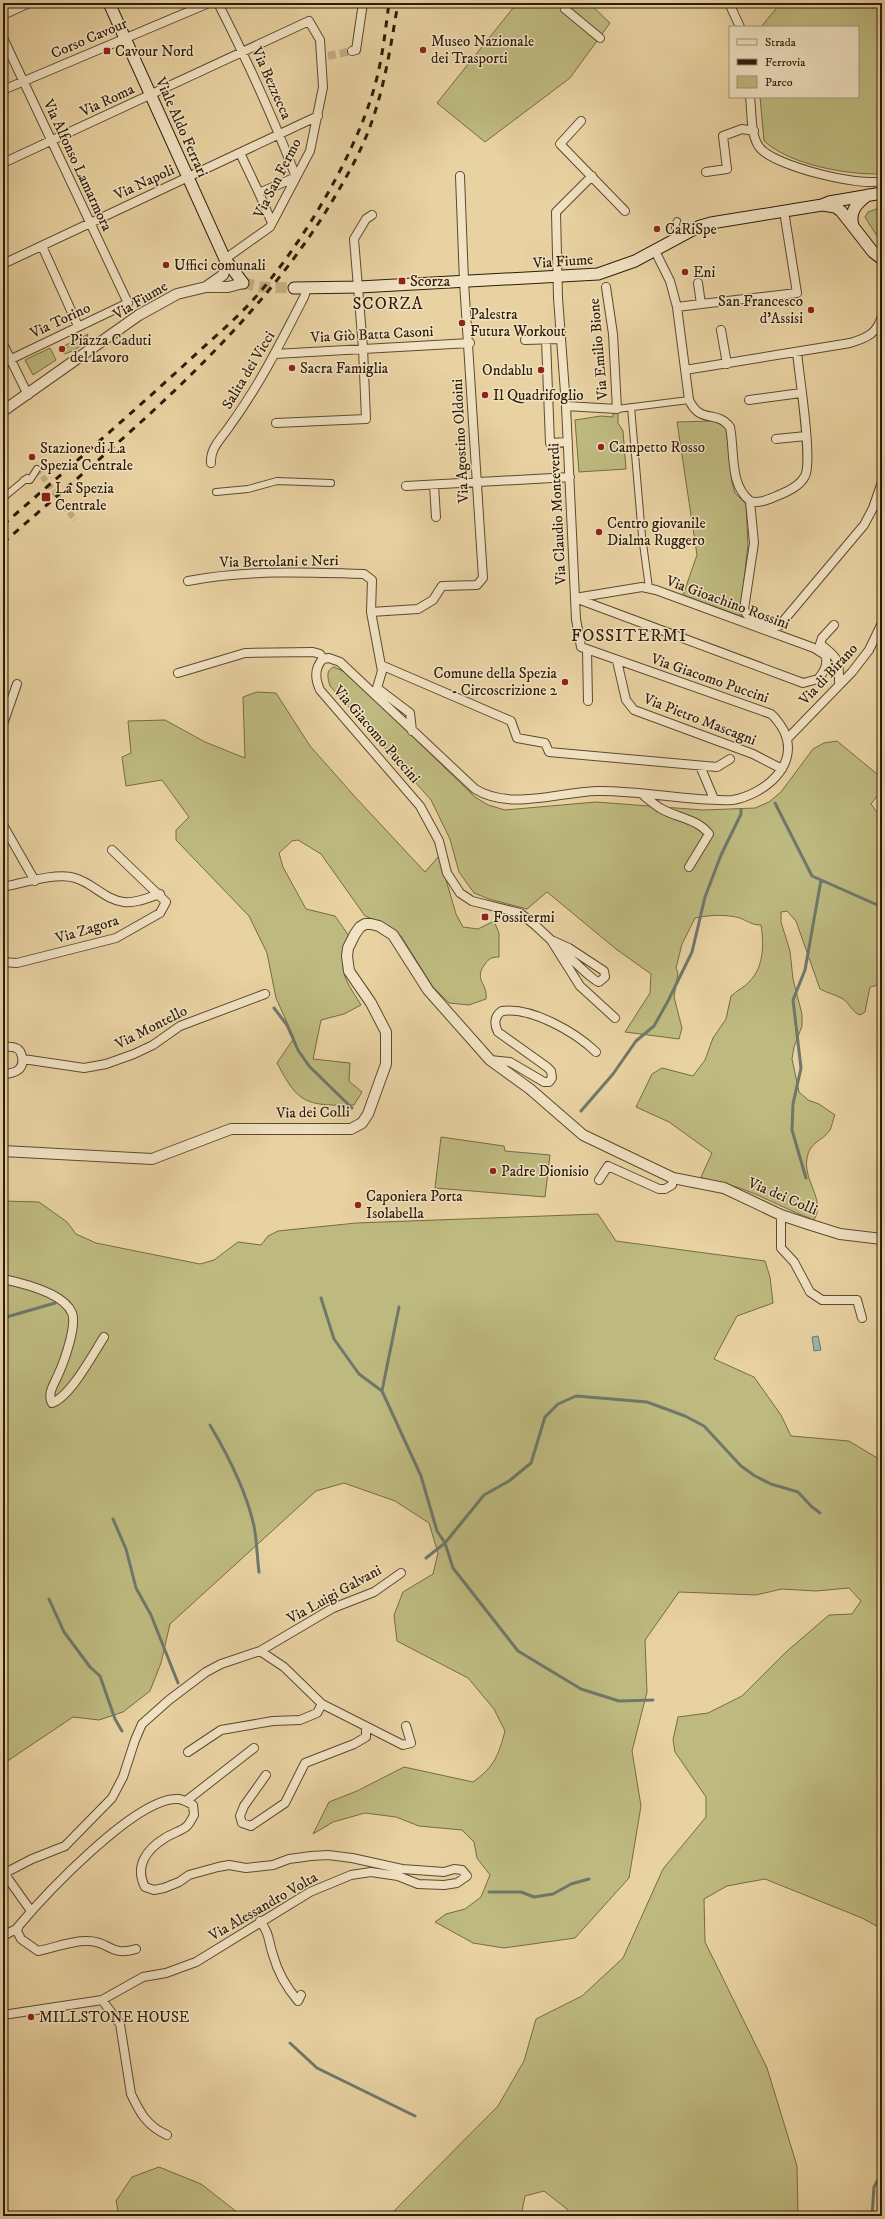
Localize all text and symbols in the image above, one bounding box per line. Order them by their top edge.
street label: Corso Cavour [48,14,131,63]
legend [729,26,859,98]
place label: Museo Nazionale dei Trasporti [431,32,534,68]
text: Strada [765,35,797,50]
place label: Cavour Nord [115,42,194,61]
street label: Via Bezzecca [247,43,296,123]
marker: Museo Nazionale dei Trasporti [418,45,428,55]
marker: Cavour Nord [102,46,112,56]
text: Ferrovia [765,55,806,70]
street label: Viale Aldo Ferrari [151,73,212,180]
text: Parco [765,75,793,90]
street label: Via Roma [76,79,138,122]
street label: Via Alfonso Lamarmora [38,95,117,235]
street label: Via San Fermo [249,135,306,222]
street label: Via Napoli [110,160,177,205]
place label: CaRiSpe [665,220,717,239]
marker: CaRiSpe [652,224,662,234]
street label: Via Fiume [531,250,594,273]
place label: Uffici comunali [174,256,266,275]
marker: Uffici comunali [161,260,171,270]
place label: Eni [693,263,715,282]
marker: Eni [680,267,690,277]
place label: Scorza [410,272,451,291]
marker: Scorza [397,276,407,286]
street label: Via Fiume [109,277,171,325]
place label: San Francesco d'Assisi [718,292,803,328]
district label: SCORZA [352,293,424,315]
street label: Via Emilio Bione [585,297,612,402]
street label: Via Torino [26,298,93,343]
place label: Palestra Futura Workout [470,305,566,341]
marker: San Francesco d'Assisi [806,305,816,315]
marker: Palestra Futura Workout [457,318,467,328]
street label: Via Giò Batta Casoni [309,322,434,347]
street label: Salita dei Vicci [218,328,279,413]
place label: Piazza Caduti del lavoro [70,331,151,367]
marker: Piazza Caduti del lavoro [57,344,67,354]
place label: Sacra Famiglia [300,359,389,378]
place label: Ondablu [482,361,533,380]
marker: Sacra Famiglia [287,363,297,373]
marker: Ondablu [536,365,546,375]
street label: Via Agostino Oldoini [448,378,473,505]
place label: Il Quadrifoglio [493,386,584,405]
marker: Il Quadrifoglio [480,390,490,400]
place label: Campetto Rosso [609,438,705,457]
place label: Stazione di La Spezia Centrale [40,439,133,475]
street label: Via Claudio Monteverdi [544,442,571,586]
marker: Campetto Rosso [596,442,606,452]
marker: Stazione di La Spezia Centrale [27,452,37,462]
place label: La Spezia Centrale [55,479,114,515]
marker: La Spezia Centrale [40,491,52,503]
place label: Centro giovanile Dialma Ruggero [607,514,706,550]
marker: Centro giovanile Dialma Ruggero [594,527,604,537]
street label: Via Bertolani e Neri [218,551,339,572]
street label: Via Gioachino Rossini [662,571,792,634]
district label: FOSSITERMI [571,625,687,647]
street label: Via di Birano [794,639,862,710]
street label: Via Giacomo Puccini [647,649,771,708]
place label: Comune della Spezia - Circoscrizione 2 [433,664,558,700]
marker: Comune della Spezia - Circoscrizione 2 [560,677,570,687]
street label: Via Giacomo Puccini [328,681,424,787]
street label: Via Pietro Mascagni [640,689,759,750]
place label: Fossitermi [493,908,555,927]
street label: Via Zagora [52,911,122,948]
marker: Fossitermi [480,912,490,922]
street label: Via Montello [111,1001,191,1054]
street label: Via dei Colli [275,1102,350,1123]
place label: Padre Dionisio [501,1162,589,1181]
marker: Padre Dionisio [488,1166,498,1176]
street label: Via dei Colli [744,1173,821,1220]
place label: Caponiera Porta Isolabella [366,1187,463,1223]
marker: Caponiera Porta Isolabella [353,1200,363,1210]
street label: Via Luigi Galvani [283,1561,385,1629]
street label: Via Alessandro Volta [205,1867,322,1946]
place label: MILLSTONE HOUSE [39,2008,190,2027]
marker: MILLSTONE HOUSE [26,2012,36,2022]

